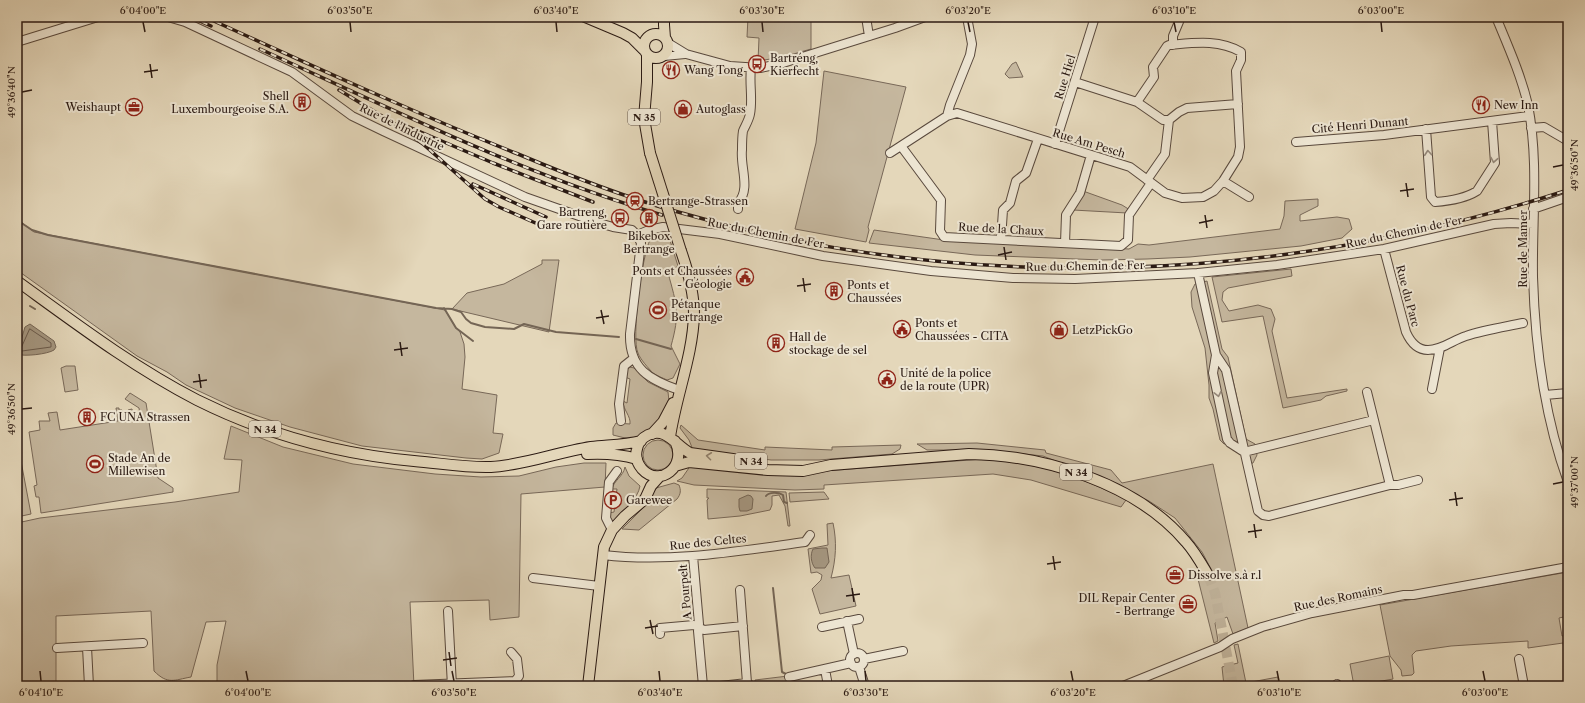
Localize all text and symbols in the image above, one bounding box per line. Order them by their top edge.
text: 6°04'00"E [120,4,166,17]
text: 6°03'50"E [327,4,373,17]
text: 6°03'40"E [533,4,579,17]
text: 6°03'30"E [739,4,785,17]
text: 6°03'20"E [945,4,991,17]
text: 6°03'10"E [1152,4,1196,17]
text: 6°03'00"E [1358,4,1404,17]
place label: Bartréng, Kierfecht [770,51,819,78]
street label: Rue Hiel [1052,52,1079,101]
bus stop icon: Bartréng, Kierfecht [747,54,767,74]
restaurant icon: Wang Tong [661,60,681,80]
place label: Wang Tong [683,63,743,77]
text: 49°36'40"N [5,66,18,118]
place label: Shell Luxembourgeoise S.A. [171,89,290,116]
building icon: Shell Luxembourgeoise S.A. [292,92,312,112]
restaurant icon: New Inn [1471,95,1491,115]
office icon: Weishaupt [124,97,144,117]
place label: New Inn [1494,98,1539,112]
shop icon: Autoglass [673,99,693,119]
place label: Weishaupt [64,100,121,114]
street label: Rue de l'Industrie [357,100,447,154]
place label: Autoglass [695,102,746,116]
road number: N 35 [628,109,660,125]
street label: Cité Henri Dunant [1311,114,1409,136]
street label: Rue Am Pesch [1051,125,1127,161]
text: 49°36'50"N [1568,139,1581,191]
one-way arrow [1423,150,1432,156]
one-way arrow [1490,156,1498,163]
station icon: Bertrange-Strassen [625,191,645,211]
place label: Bertrange-Strassen [648,194,748,208]
place label: Bartreng, Gare routière [537,205,607,232]
bus stop icon: Bartreng, Gare routière [610,208,630,228]
building icon: Bikebox Bertrange [639,208,659,228]
street label: Rue de Mamer [1516,210,1530,288]
street label: Rue du Chemin de Fer [1345,213,1464,251]
street label: Rue du Chemin de Fer [706,215,826,251]
street label: Rue de la Chaux [958,220,1045,238]
place label: Bikebox Bertrange [623,229,675,256]
street label: Rue du Chemin de Fer [1026,258,1145,274]
place label: Ponts et Chaussées - Géologie [632,264,732,291]
street label: Rue du Parc [1393,264,1423,329]
public building icon: Ponts et Chaussées - Géologie [735,267,755,287]
place label: Ponts et Chaussées [847,278,902,305]
building icon: Ponts et Chaussées [824,281,844,301]
place label: Pétanque Bertrange [671,297,723,324]
sports icon: Pétanque Bertrange [648,300,668,320]
place label: Ponts et Chaussées - CITA [915,316,1010,343]
public building icon: Ponts et Chaussées - CITA [892,319,912,339]
shop icon: LetzPickGo [1049,320,1069,340]
place label: LetzPickGo [1072,323,1133,337]
place label: Hall de stockage de sel [789,330,868,357]
building icon: Hall de stockage de sel [766,333,786,353]
place label: Unité de la police de la route (UPR) [900,366,991,393]
public building icon: Unité de la police de la route (UPR) [877,369,897,389]
text: 49°36'50"N [5,383,18,435]
one-way arrow [1213,390,1221,397]
building icon: FC UNA Strassen [77,407,97,427]
place label: FC UNA Strassen [100,410,190,424]
road number: N 34 [249,421,281,437]
place label: Stade An de Millewisen [108,451,170,478]
one-way arrow [706,452,712,461]
road number: N 34 [735,453,767,469]
sports icon: Stade An de Millewisen [85,454,105,474]
text: 49°37'00"N [1568,456,1581,508]
road number: N 34 [1060,464,1092,480]
parking icon: Garewee [603,490,623,510]
place label: Garewee [626,493,672,507]
street label: Rue des Celtes [669,531,747,553]
street label: A Pourpelt [676,563,694,621]
office icon: Dissolve s.à r.l [1165,565,1185,585]
place label: Dissolve s.à r.l [1188,568,1262,582]
street label: Rue des Romains [1292,582,1384,614]
place label: DIL Repair Center - Bertrange [1079,591,1175,618]
office icon: DIL Repair Center - Bertrange [1178,594,1198,614]
text: 6°04'10"E [19,686,63,699]
text: 6°04'00"E [225,686,271,699]
text: 6°03'50"E [431,686,477,699]
text: 6°03'40"E [637,686,683,699]
text: 6°03'30"E [843,686,889,699]
text: 6°03'20"E [1050,686,1096,699]
text: 6°03'10"E [1257,686,1301,699]
text: 6°03'00"E [1462,686,1508,699]

